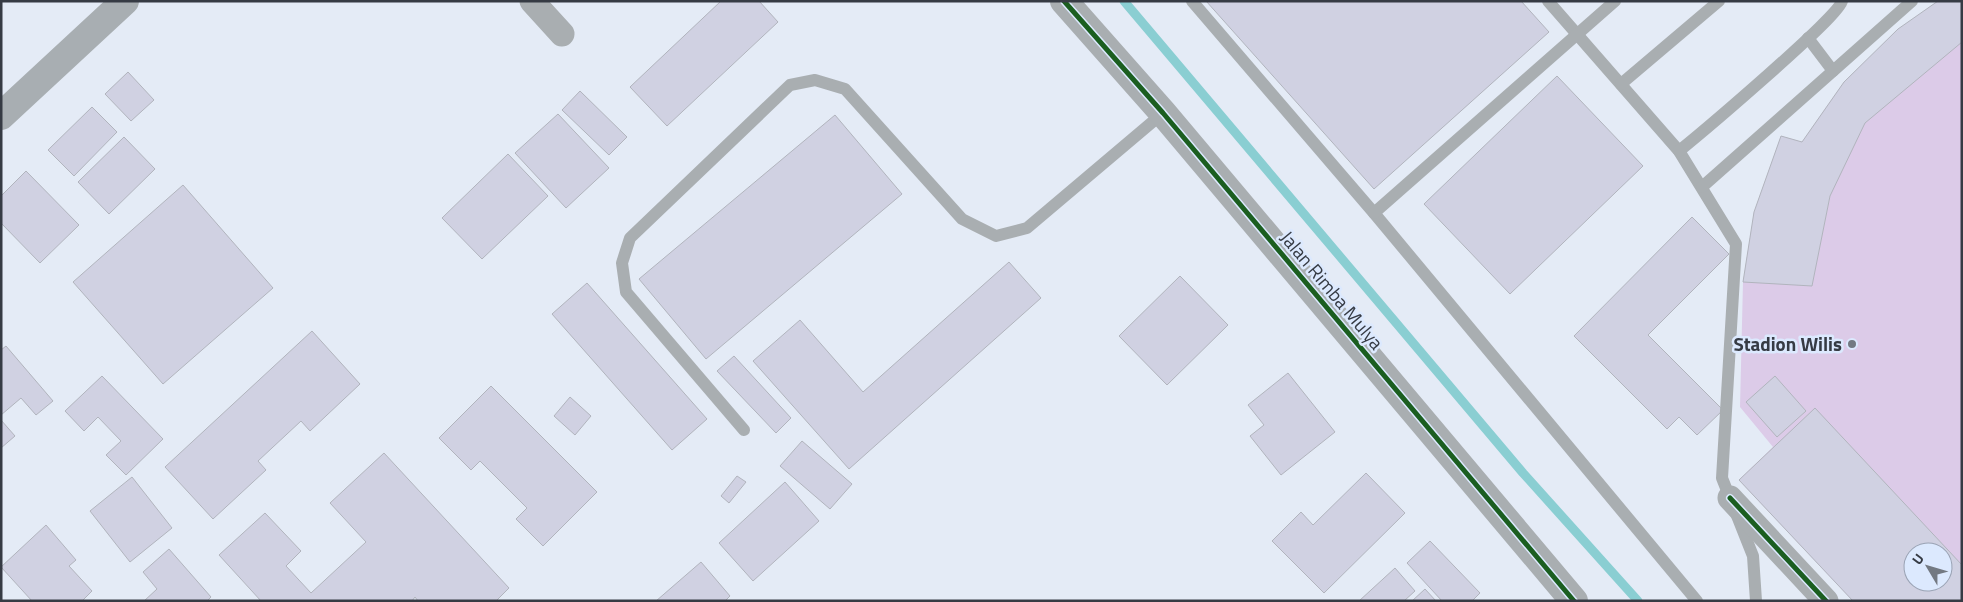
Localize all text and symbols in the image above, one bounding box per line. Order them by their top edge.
street label: Jalan Rimba Mulya [1274,224,1391,356]
place label: Stadion Wilis [1733,329,1842,358]
marker: Stadion Wilis [1846,338,1858,350]
north arrow [1903,542,1953,592]
text: U [1906,549,1928,569]

